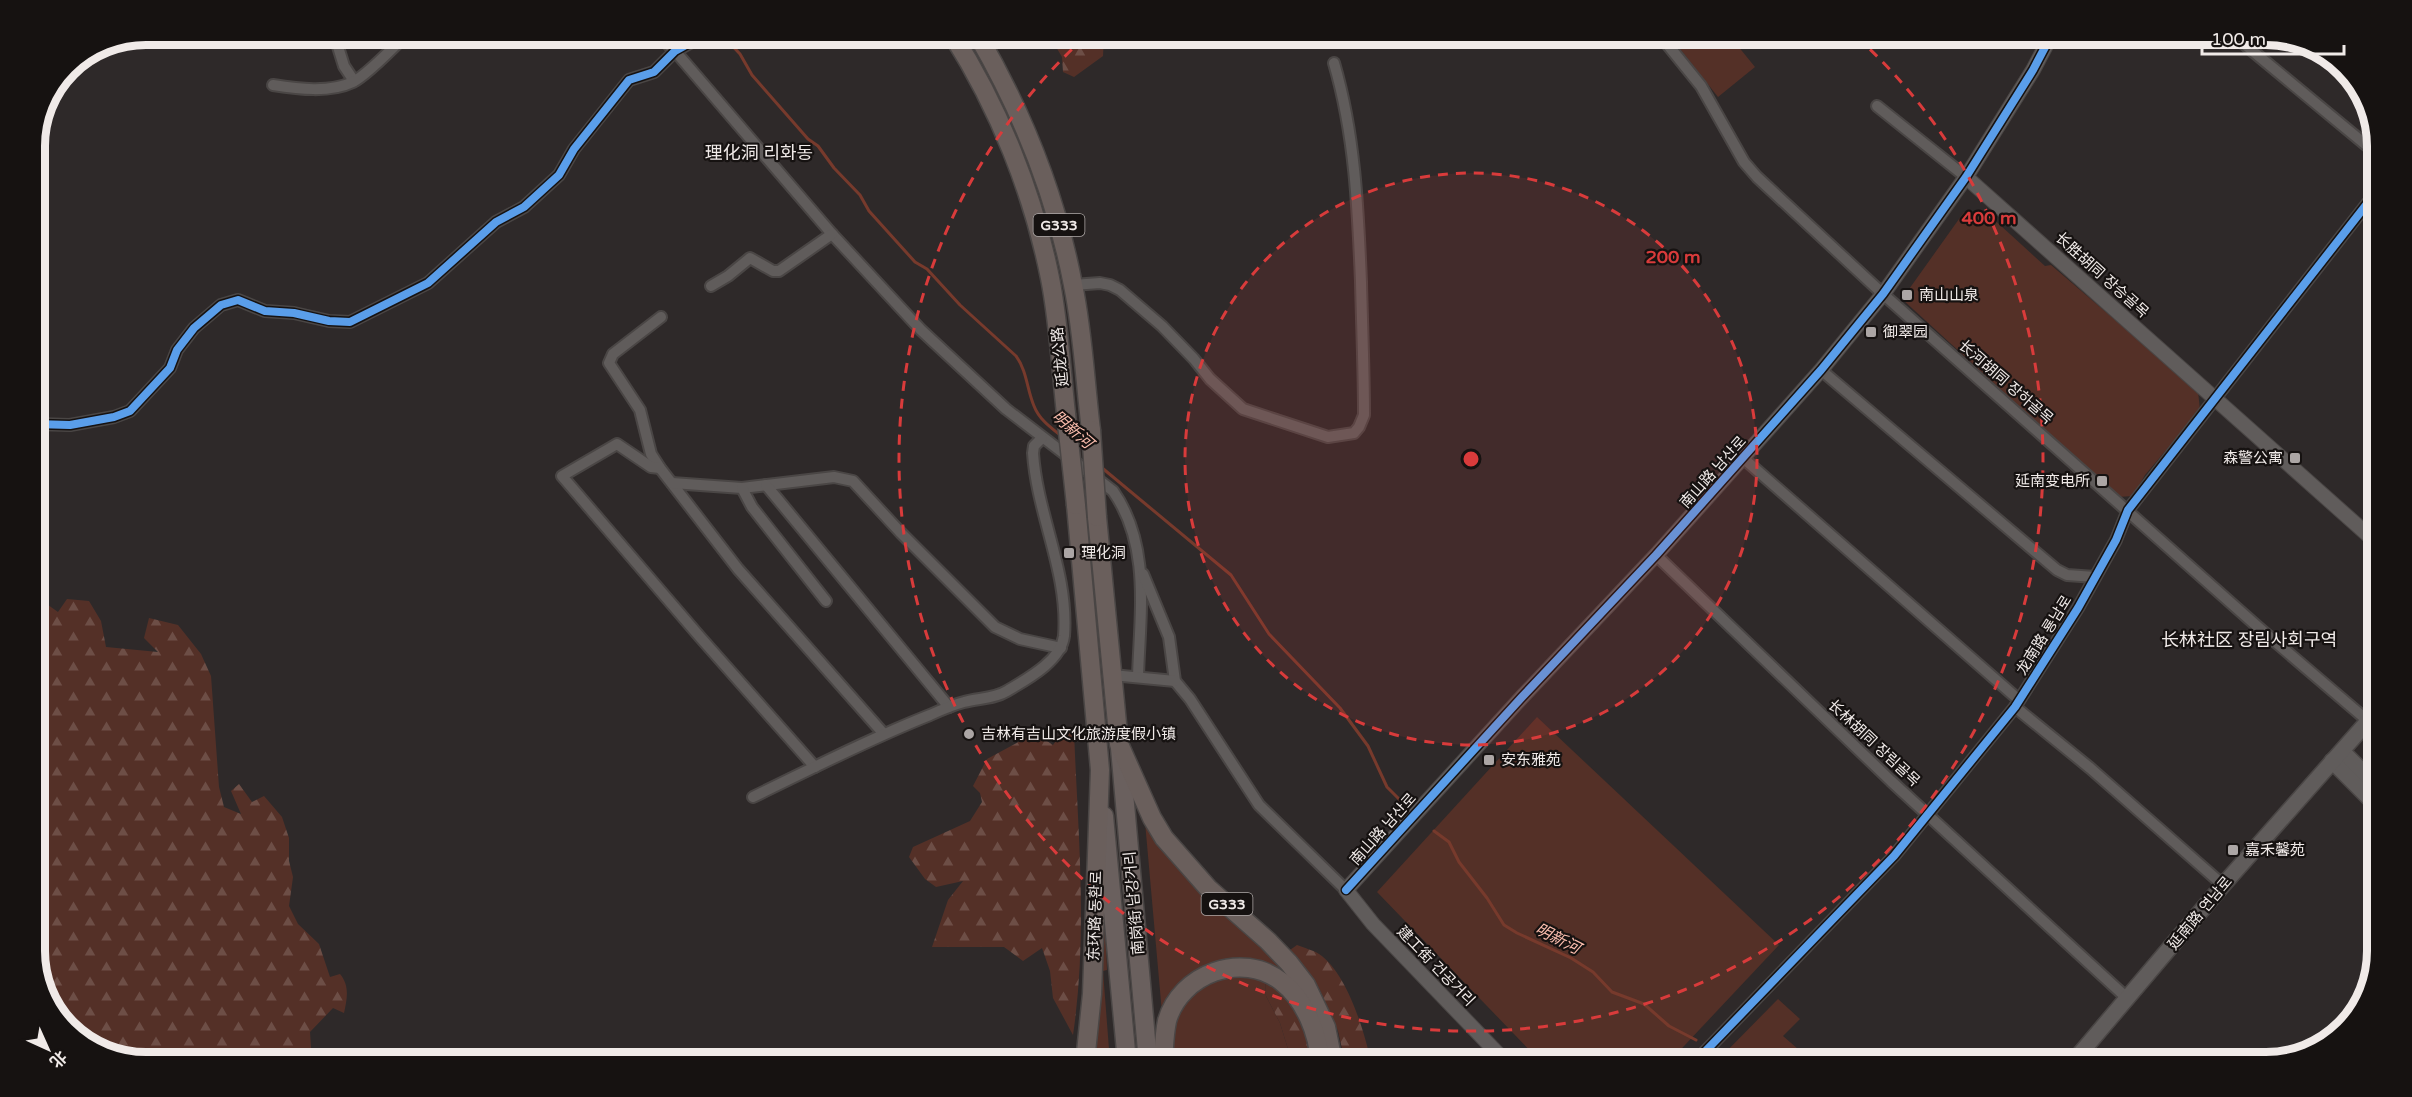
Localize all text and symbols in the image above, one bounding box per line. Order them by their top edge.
scale bar [2202,18,2344,56]
text: 100 m [2211,28,2266,50]
district label: 理化洞 리화동 [705,142,813,164]
text: 400 m [1961,207,2017,229]
road number: G333 [1034,214,1084,236]
street label: 长胜胡同 장승골목 [2052,228,2152,322]
text: 200 m [1645,246,1701,268]
place label: 南山山泉 [1919,286,1979,304]
marker: 南山山泉 [1900,288,1914,302]
place label: 御翠园 [1883,323,1928,341]
marker: 御翠园 [1864,325,1878,339]
street label: 延龙公路 [1048,326,1072,388]
street label: 长河胡同 장하골목 [1955,336,2057,428]
water label: 明新河 [1048,406,1099,455]
street label: 南山路 남산로 [1676,432,1750,512]
centre of rings [1461,449,1481,469]
place label: 森警公寓 [2223,449,2283,467]
marker: 森警公寓 [2288,451,2302,465]
place label: 延南变电所 [2015,472,2090,490]
marker: 延南变电所 [2095,474,2109,488]
place label: 理化洞 [1081,544,1126,562]
marker: 理化洞 [1062,546,1076,560]
street label: 龙南路 룡남로 [2012,592,2076,678]
district label: 长林社区 장림사회구역 [2161,629,2337,651]
street label: 长林胡同 장림골목 [1824,696,1924,790]
place label: 吉林有吉山文化旅游度假小镇 [981,725,1176,743]
marker: 吉林有吉山文化旅游度假小镇 [962,727,976,741]
place label: 安东雅苑 [1501,751,1561,769]
marker: 安东雅苑 [1482,753,1496,767]
street label: 南山路 남산로 [1346,789,1420,869]
place label: 嘉禾馨苑 [2245,841,2305,859]
marker: 嘉禾馨苑 [2226,843,2240,857]
street label: 南岗街 남강거리 [1120,850,1148,956]
street label: 东环路 동환로 [1084,871,1106,961]
street label: 延南路 연남로 [2164,873,2236,953]
road number: G333 [1202,893,1252,915]
water label: 明新河 [1532,919,1586,960]
street label: 建工街 건공거리 [1393,922,1479,1010]
north arrow [18,1019,78,1079]
text: 北 [45,1046,71,1072]

